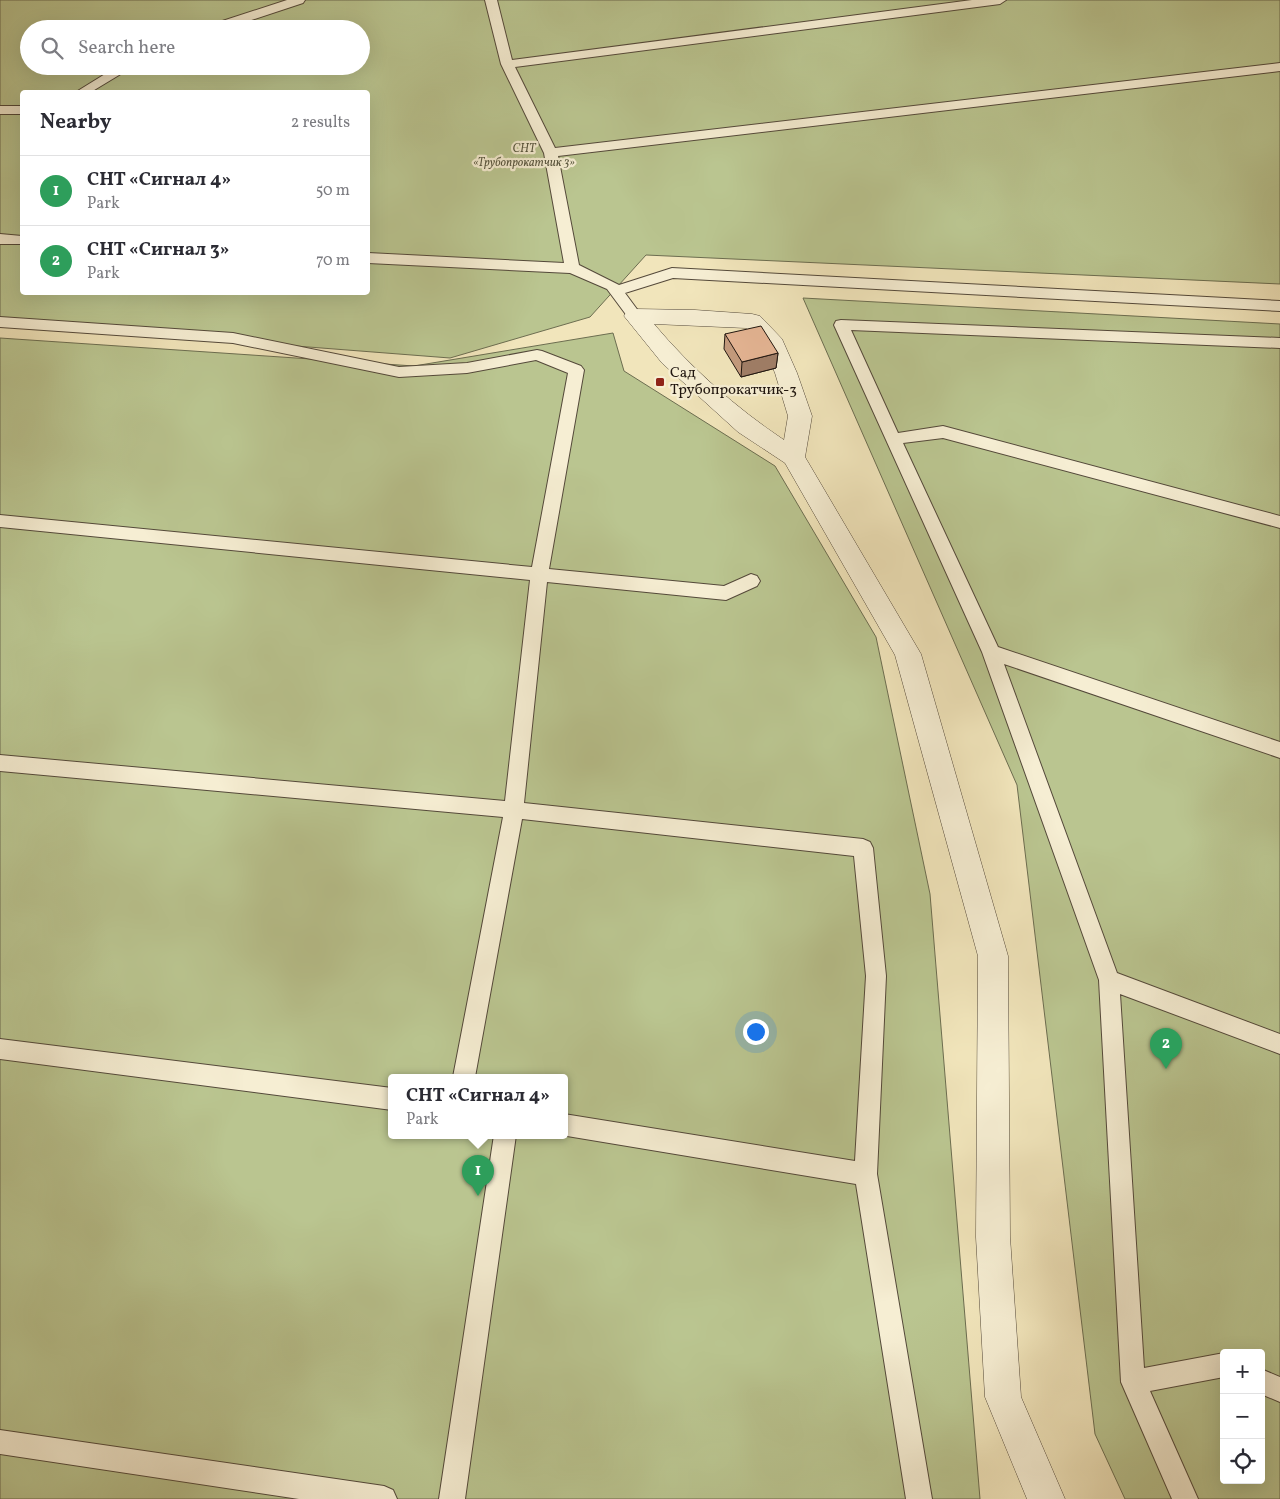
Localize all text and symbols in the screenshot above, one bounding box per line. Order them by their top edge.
search box [20,20,370,75]
icon: search [38,34,66,62]
text: Search here [78,35,175,61]
text: Nearby [40,108,111,137]
text: 2 results [291,112,350,134]
park label: СНТ «Трубопрокатчик 3» [473,141,575,171]
text: СНТ «Сигнал 4» [87,167,231,193]
text: 1 [53,180,59,202]
text: 50 m [316,180,350,202]
text: Park [87,193,120,215]
text: СНТ «Сигнал 3» [87,237,229,263]
text: 2 [52,250,60,272]
text: 70 m [316,250,350,272]
text: Park [87,263,120,285]
place label: Сад Трубопрокатчик-3 [670,363,797,401]
marker: Сад Трубопрокатчик-3 [654,376,666,388]
your location [743,1019,769,1045]
pin: 2 [1150,1028,1182,1069]
popup [388,1074,568,1139]
text: СНТ «Сигнал 4» [406,1083,550,1109]
text: Park [406,1109,439,1131]
pin: 1 [462,1155,494,1196]
map controls [1220,1349,1265,1484]
button: + [1220,1349,1265,1394]
button: − [1220,1394,1265,1439]
button: locate [1220,1439,1265,1484]

